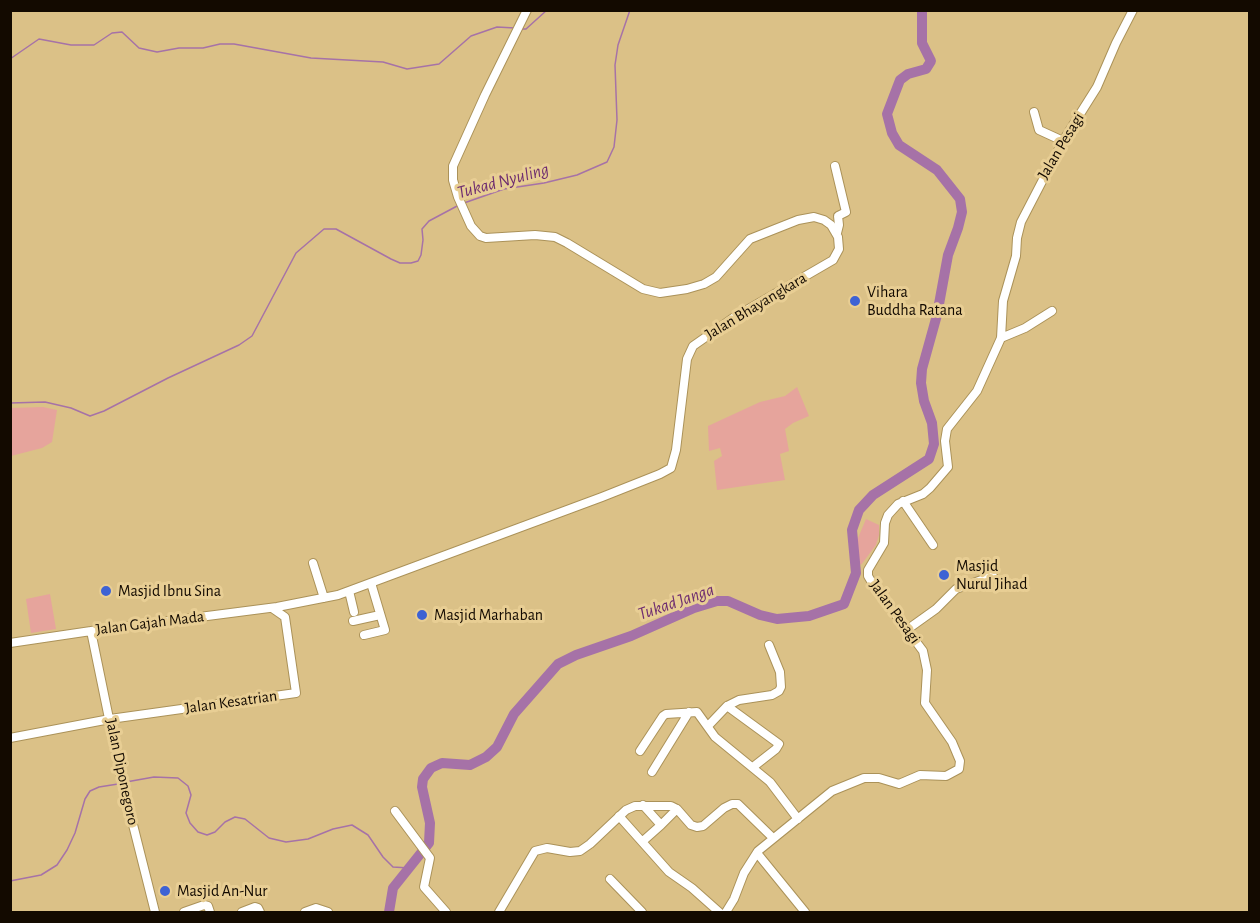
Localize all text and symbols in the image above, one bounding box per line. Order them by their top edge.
street label: Jalan Pesagi [1034,109,1088,183]
water label: Tukad Nyuling [455,158,551,204]
street label: Jalan Bhayangkara [702,268,810,344]
place label: Vihara Buddha Ratana [867,282,963,320]
marker: Vihara Buddha Ratana [848,294,862,308]
place label: Masjid Nurul Jihad [956,556,1028,594]
marker: Masjid Nurul Jihad [937,568,951,582]
street label: Jalan Pesagi [865,576,925,648]
water label: Tukad Janga [635,579,717,625]
place label: Masjid Ibnu Sina [118,581,221,601]
marker: Masjid Ibnu Sina [99,584,113,598]
place label: Masjid Marhaban [434,605,543,625]
street label: Jalan Gajah Mada [95,607,205,639]
marker: Masjid Marhaban [415,608,429,622]
street label: Jalan Kesatrian [184,686,278,718]
street label: Jalan Diponegoro [101,717,143,827]
place label: Masjid An-Nur [177,881,268,901]
marker: Masjid An-Nur [158,884,172,898]

